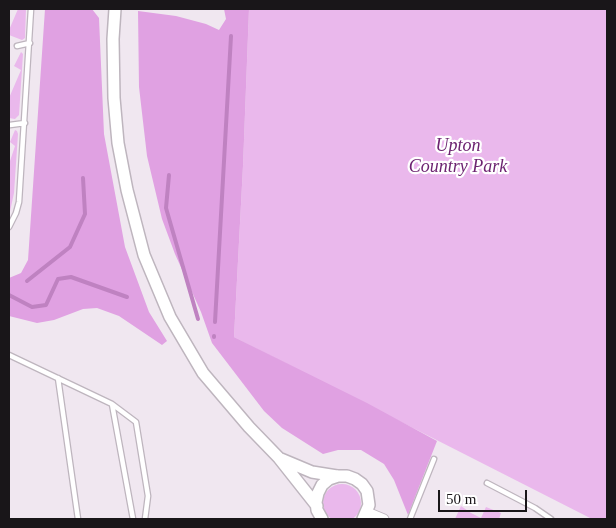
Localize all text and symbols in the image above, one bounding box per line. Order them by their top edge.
park label: Upton Country Park [409,135,507,178]
scale bar [441,480,530,512]
text: 50 m [446,491,476,507]

